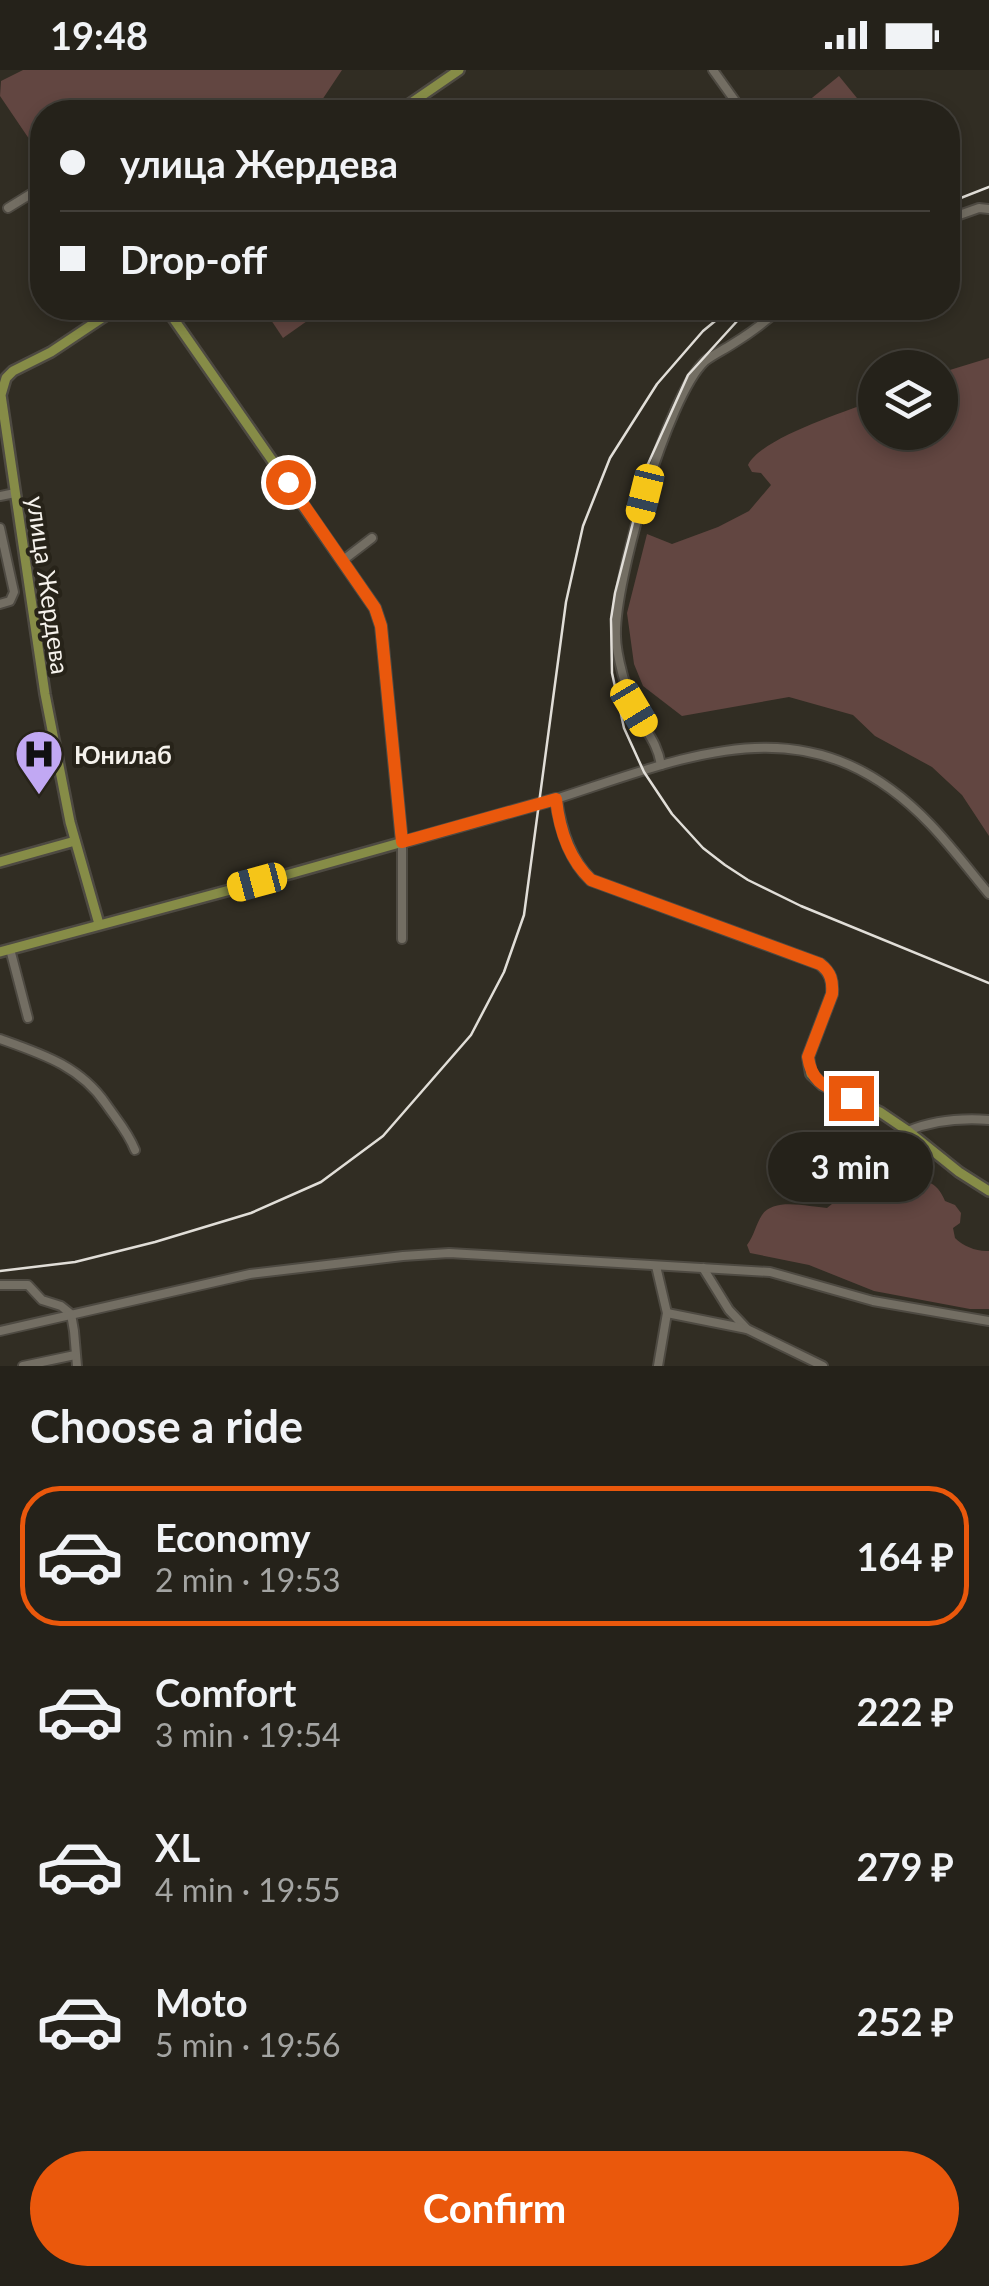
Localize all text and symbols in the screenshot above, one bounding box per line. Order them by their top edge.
text: 19:48 [50,12,148,58]
text: улица Жердева [120,140,398,186]
text: Drop-off [120,236,267,282]
map controls [858,350,958,450]
button: layers [858,350,958,450]
route start [266,460,311,505]
car [623,461,667,527]
street label: улица Жердева [22,494,76,676]
car [606,675,662,741]
hospital icon: Юнилаб [13,728,65,796]
place label: Юнилаб [74,739,172,769]
car [224,860,290,904]
route end [829,1076,874,1121]
callout: 3 min [768,1133,934,1203]
text: 3 min [811,1147,890,1186]
text: Choose a ride [30,1399,303,1453]
icon: car [35,1511,125,1601]
text: Economy [155,1514,310,1560]
text: 164 ₽ [857,1533,954,1579]
text: 2 min · 19:53 [155,1560,341,1599]
icon: car [35,1666,125,1756]
text: Comfort [155,1669,296,1715]
text: 222 ₽ [857,1688,954,1734]
text: 3 min · 19:54 [155,1715,341,1754]
icon: car [35,1821,125,1911]
text: XL [155,1824,200,1870]
text: 279 ₽ [857,1843,954,1889]
text: 4 min · 19:55 [155,1870,341,1909]
icon: car [35,1976,125,2066]
text: Moto [155,1979,248,2025]
text: 252 ₽ [857,1998,954,2044]
text: 5 min · 19:56 [155,2025,341,2064]
button: Confirm [30,2151,959,2266]

